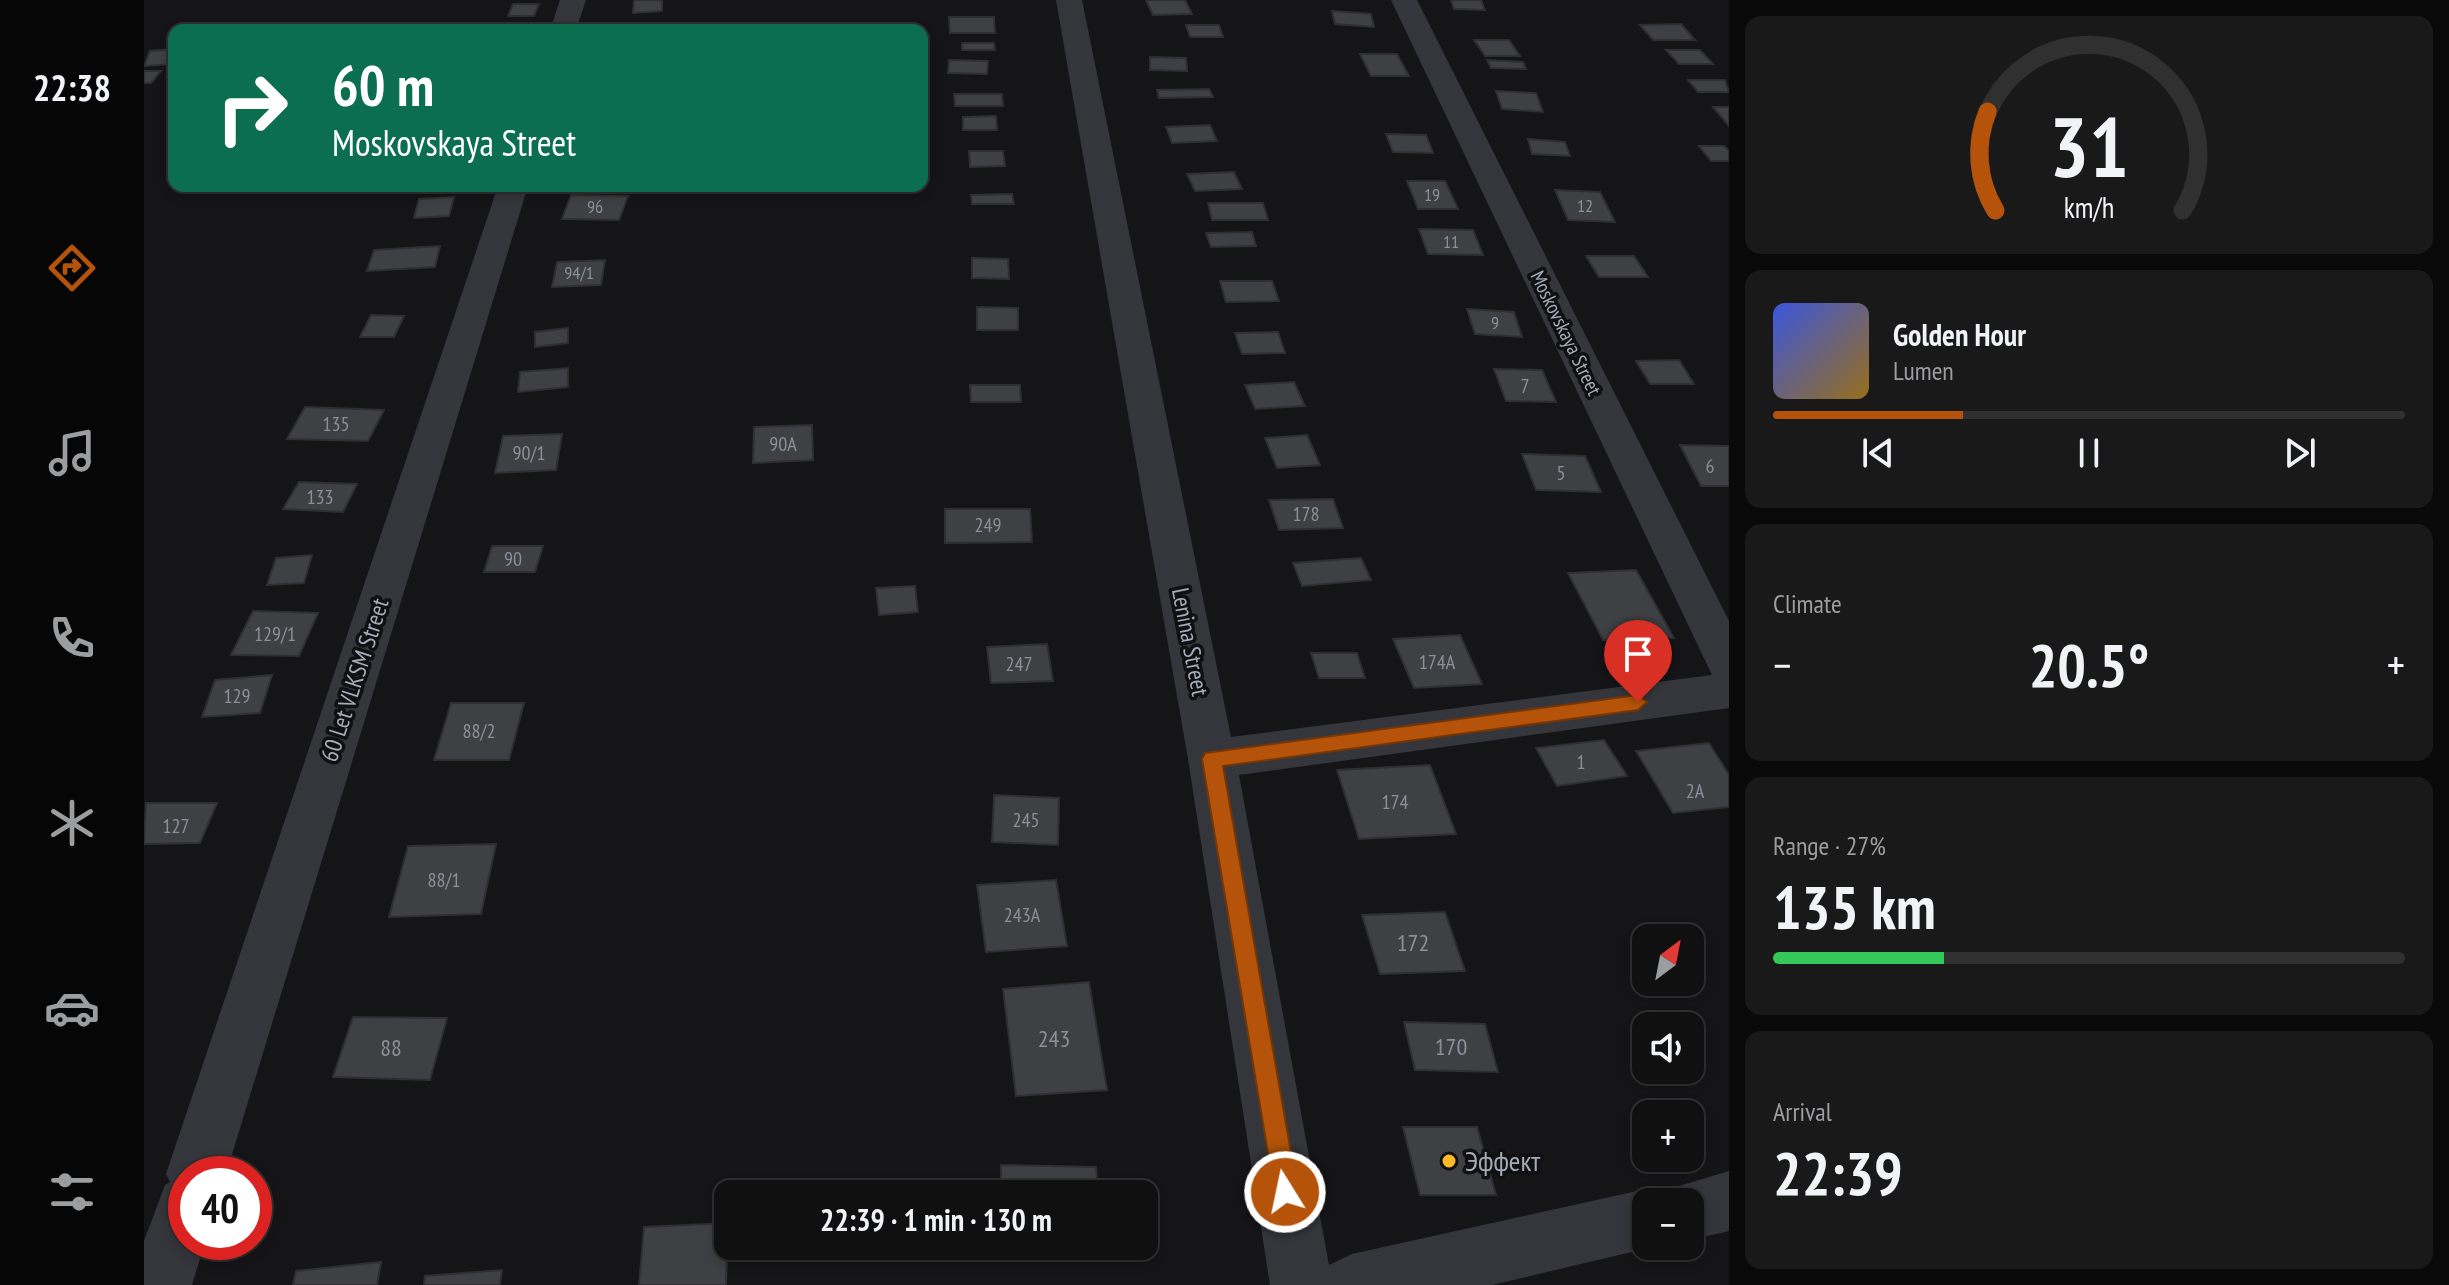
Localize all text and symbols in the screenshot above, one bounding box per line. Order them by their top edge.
text: 60 m [332,49,434,121]
icon: right [200,56,304,160]
text: 22:38 [33,64,111,111]
text: 31 [2049,91,2129,199]
text: Moskovskaya Street [332,119,576,166]
house number: 19 [1424,183,1440,206]
text: km/h [2064,189,2114,226]
house number: 12 [1577,194,1593,217]
house number: 96 [587,195,603,218]
house number: 11 [1443,230,1459,253]
icon: directions [44,240,100,296]
house number: 94/1 [564,261,594,284]
street label: Moskovskaya Street [1525,266,1608,400]
house number: 9 [1491,311,1499,334]
text: Golden Hour [1893,315,2026,354]
text: Lumen [1893,354,1954,387]
house number: 7 [1521,373,1530,399]
house number: 135 [323,411,350,437]
icon: music [44,425,100,481]
house number: 90А [769,431,797,457]
icon: previous [1856,431,1900,475]
icon: pause [2067,431,2111,475]
icon: next [2278,431,2322,475]
house number: 90/1 [513,440,545,466]
house number: 6 [1706,453,1715,479]
house number: 5 [1557,460,1566,486]
house number: 133 [307,484,334,510]
house number: 178 [1293,501,1320,527]
house number: 249 [975,512,1002,538]
house number: 90 [504,546,522,572]
street label: Lenina Street [1165,585,1216,699]
text: Climate [1773,587,1842,620]
street label: 60 Let VLKSM Street [314,594,396,765]
icon: phone [44,610,100,666]
pin [1604,620,1672,702]
house number: 129/1 [254,621,296,647]
text: 20.5° [2029,626,2149,704]
icon: arrive [1616,632,1660,676]
text: − [1773,636,1791,693]
text: + [2387,636,2405,693]
house number: 174А [1419,649,1456,675]
house number: 247 [1006,651,1033,677]
house number: 129 [224,683,251,709]
house number: 88/2 [463,718,495,744]
house number: 1 [1577,749,1586,775]
house number: 2А [1686,778,1705,804]
house number: 174 [1382,789,1409,815]
icon: climate [44,795,100,851]
house number: 245 [1013,807,1040,833]
house number: 127 [163,813,190,839]
text: Range · 27% [1773,829,1886,862]
house number: 88/1 [428,867,460,893]
text: 135 km [1773,868,1936,946]
house number: 243А [1004,902,1041,928]
north arrow [1632,924,1704,996]
map controls [1632,924,1704,1260]
house number: 172 [1397,927,1429,958]
icon: car [44,980,100,1036]
button: sound [1632,1012,1704,1084]
house number: 243 [1038,1023,1070,1054]
house number: 170 [1435,1031,1467,1062]
house number: 88 [380,1032,402,1063]
text: Arrival [1773,1095,1832,1128]
button: + [1632,1100,1704,1172]
text: 22:39 [1773,1134,1903,1212]
place label: Эффект [1465,1142,1540,1179]
position arrow [1243,1150,1327,1234]
marker: Эффект [1440,1152,1458,1170]
speed limit sign: 40 [168,1156,272,1260]
icon: filters [44,1164,100,1220]
button: − [1632,1188,1704,1260]
text: 22:39 · 1 min · 130 m [820,1200,1052,1239]

